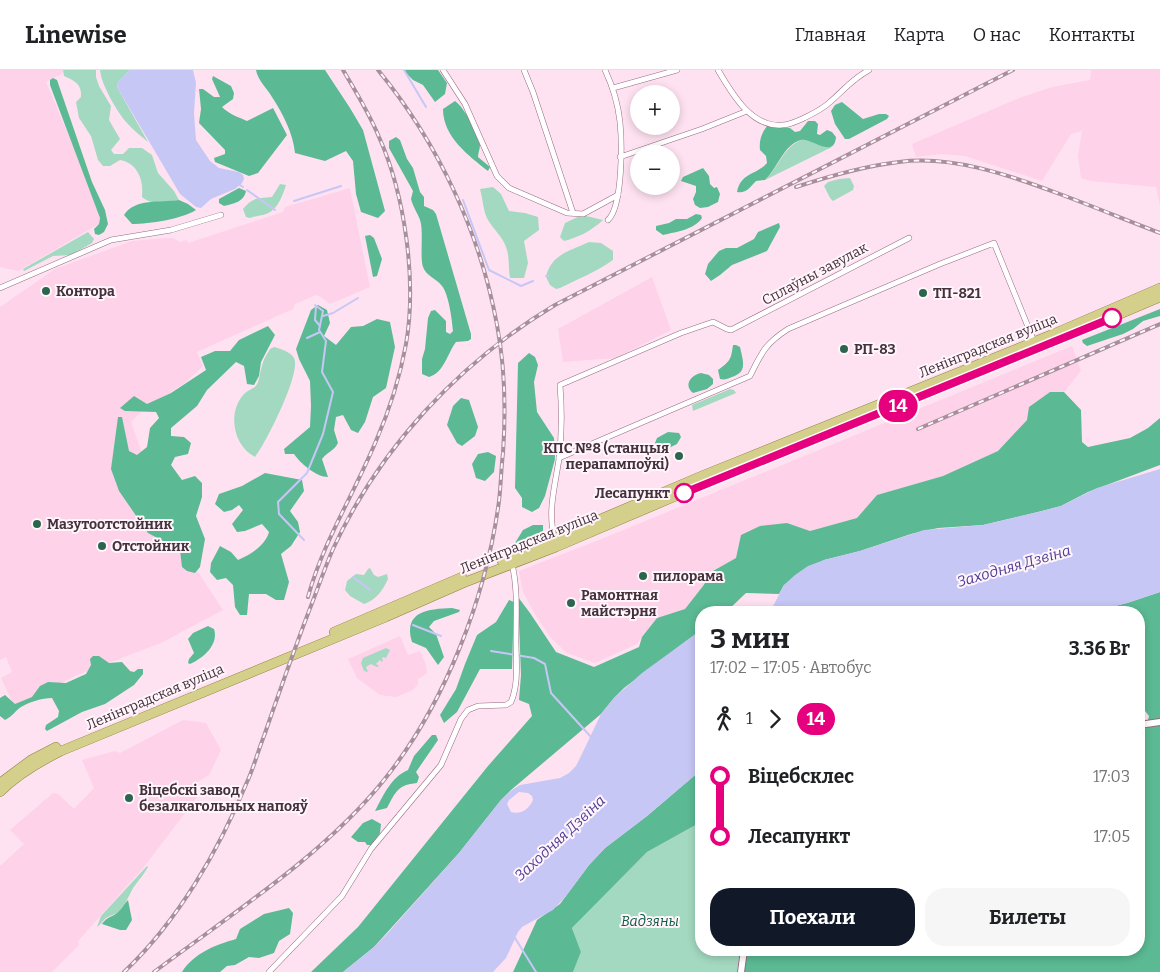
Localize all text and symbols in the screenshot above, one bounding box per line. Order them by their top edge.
text: Linewise [25,21,127,49]
text: Главная [795,24,866,46]
text: Карта [894,24,945,46]
text: О нас [973,24,1021,46]
text: Контакты [1049,24,1135,46]
map controls [630,85,680,195]
button: + [630,85,680,135]
button: − [630,145,680,195]
street label: Сплаўны завулак [759,239,871,309]
place label: Контора [56,283,115,300]
marker: Контора [40,285,52,297]
place label: ТП-821 [933,285,981,302]
marker: ТП-821 [917,287,929,299]
unlabelled marker [1102,308,1122,328]
street label: Ленінградская вуліца [916,310,1060,382]
place label: РП-83 [854,341,896,358]
marker: РП-83 [838,343,850,355]
line badge: 14 [876,390,920,422]
text: 14 [889,395,907,417]
place label: КПС №8 (станцыя перапампоўкі) [543,439,669,473]
marker: КПС №8 (станцыя перапампоўкі) [673,450,685,462]
marker: Лесапункт [674,483,694,503]
place label: Лесапункт [595,485,670,502]
street label: Ленінградская вуліца [457,506,601,578]
place label: Мазутоотстойник [47,516,172,533]
marker: Мазутоотстойник [31,518,43,530]
place label: Отстойник [112,538,190,555]
marker: Отстойник [96,540,108,552]
water label: Заходняя Дзвіна [955,541,1073,591]
place label: пилорама [653,568,724,585]
marker: пилорама [637,570,649,582]
place label: Рамонтная майстэрня [581,587,658,620]
marker: Рамонтная майстэрня [565,597,577,609]
text: 3 мин [710,622,790,655]
text: 3.36 Br [1069,637,1130,660]
text: 17:02 – 17:05 · Автобус [710,658,871,677]
street label: Ленінградская вуліца [84,660,227,734]
icon: walk [710,705,738,733]
icon: forward [761,705,789,733]
text: 14 [807,708,825,730]
text: 1 [746,709,753,728]
text: Віцебсклес [748,765,854,788]
text: 17:03 [1093,767,1130,786]
place label: Віцебскі завод безалкагольных напояў [139,782,308,815]
water label: Заходняя Дзвіна [511,791,609,885]
marker: Віцебскі завод безалкагольных напояў [123,792,135,804]
text: Лесапункт [748,825,850,848]
text: 17:05 [1093,827,1130,846]
button: Поехали [710,888,915,946]
button: Билеты [925,888,1130,946]
park label: Вадзяны [621,913,679,930]

